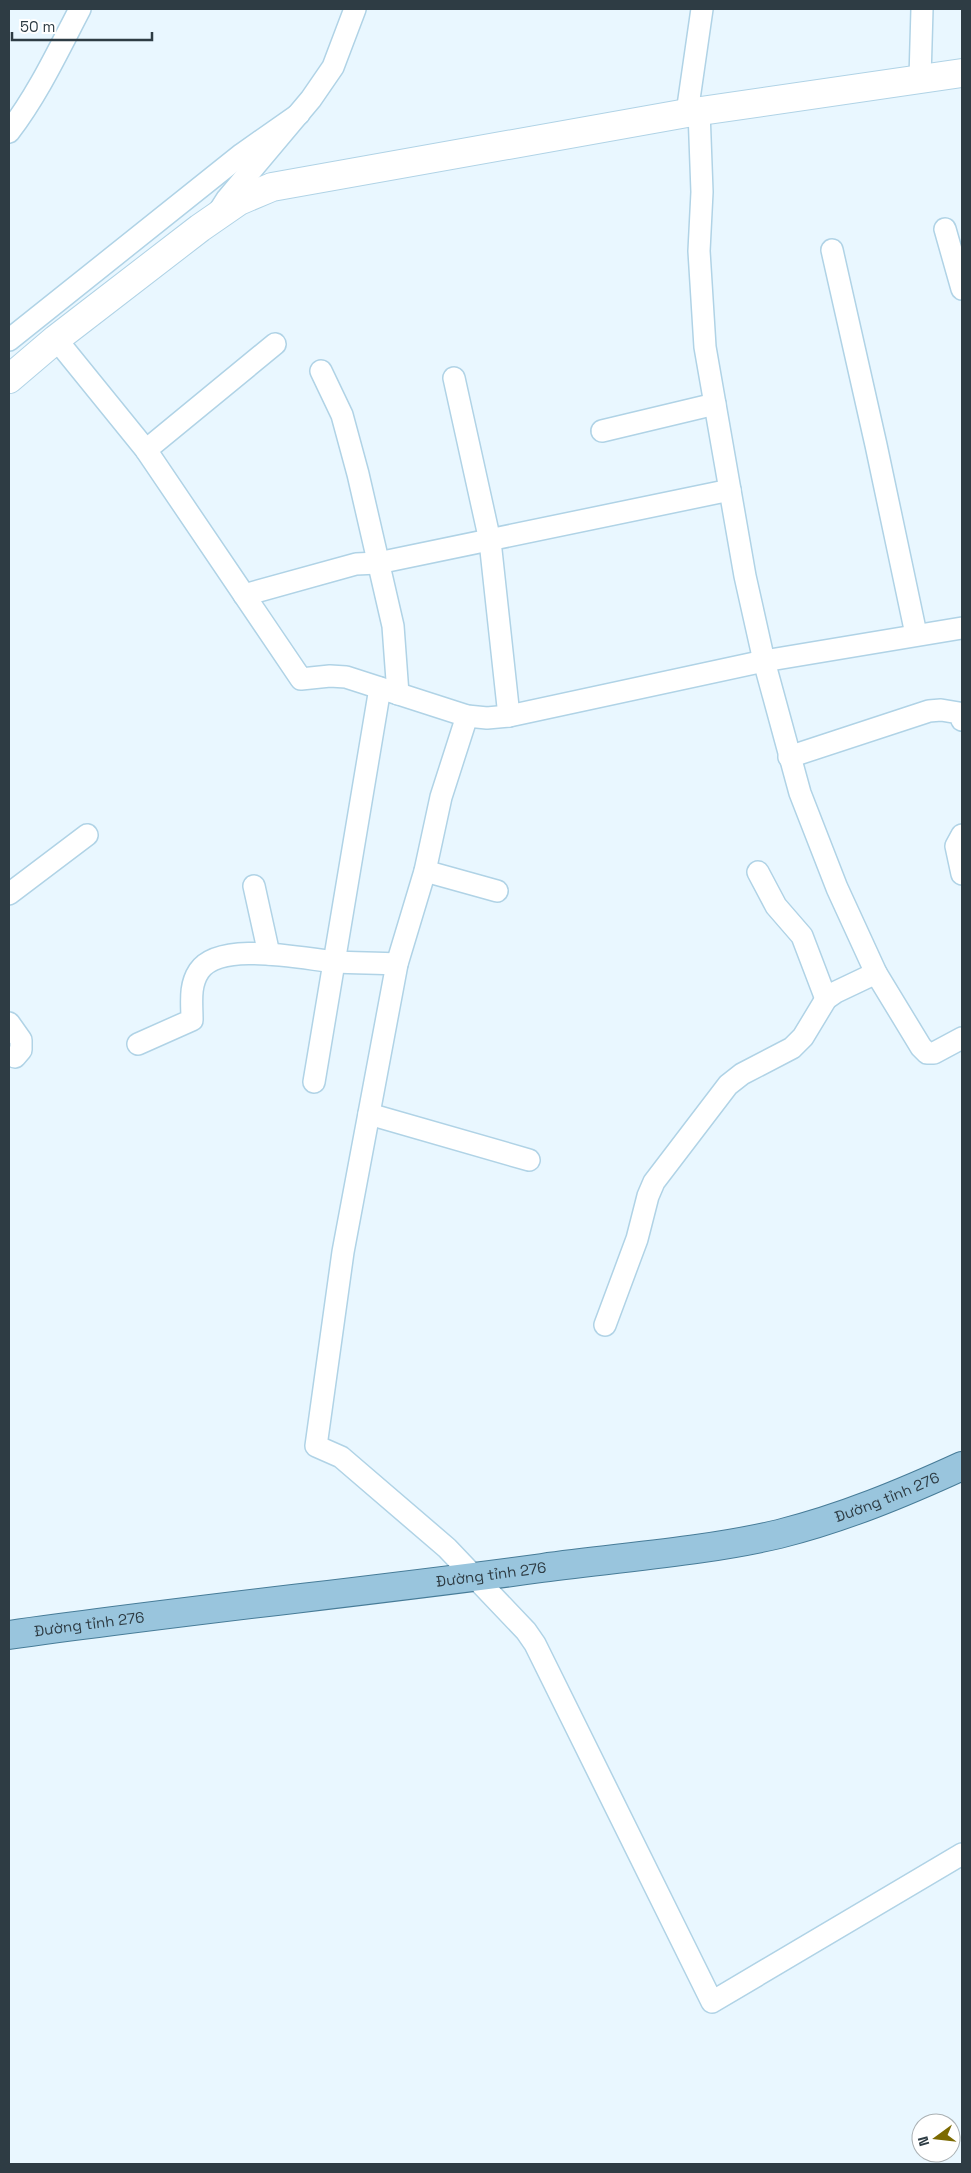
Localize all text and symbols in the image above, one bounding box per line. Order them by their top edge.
scale bar [12,10,152,42]
text: 50 m [20,17,55,36]
street label: Đường tỉnh 276 [832,1467,942,1526]
street label: Đường tỉnh 276 [435,1558,547,1591]
street label: Đường tỉnh 276 [33,1607,145,1640]
north arrow [911,2113,961,2163]
text: N [914,2134,933,2148]

